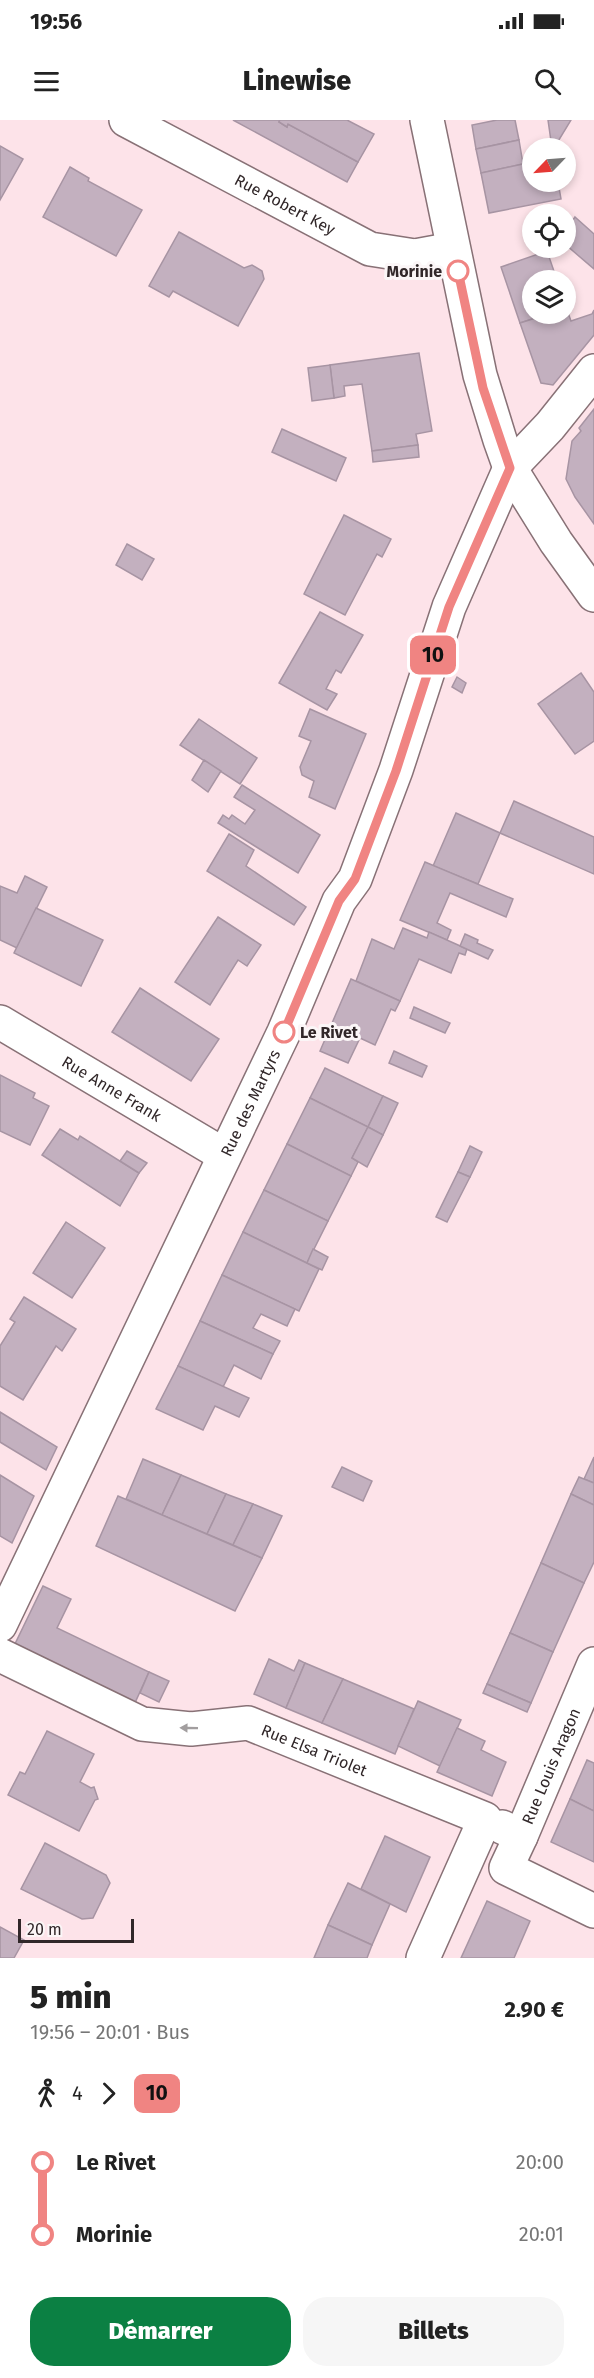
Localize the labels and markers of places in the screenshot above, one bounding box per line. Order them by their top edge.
marker: Morinie [447,260,469,282]
place label: Morinie [387,262,442,281]
marker: Le Rivet [273,1021,295,1043]
place label: Le Rivet [300,1023,359,1042]

